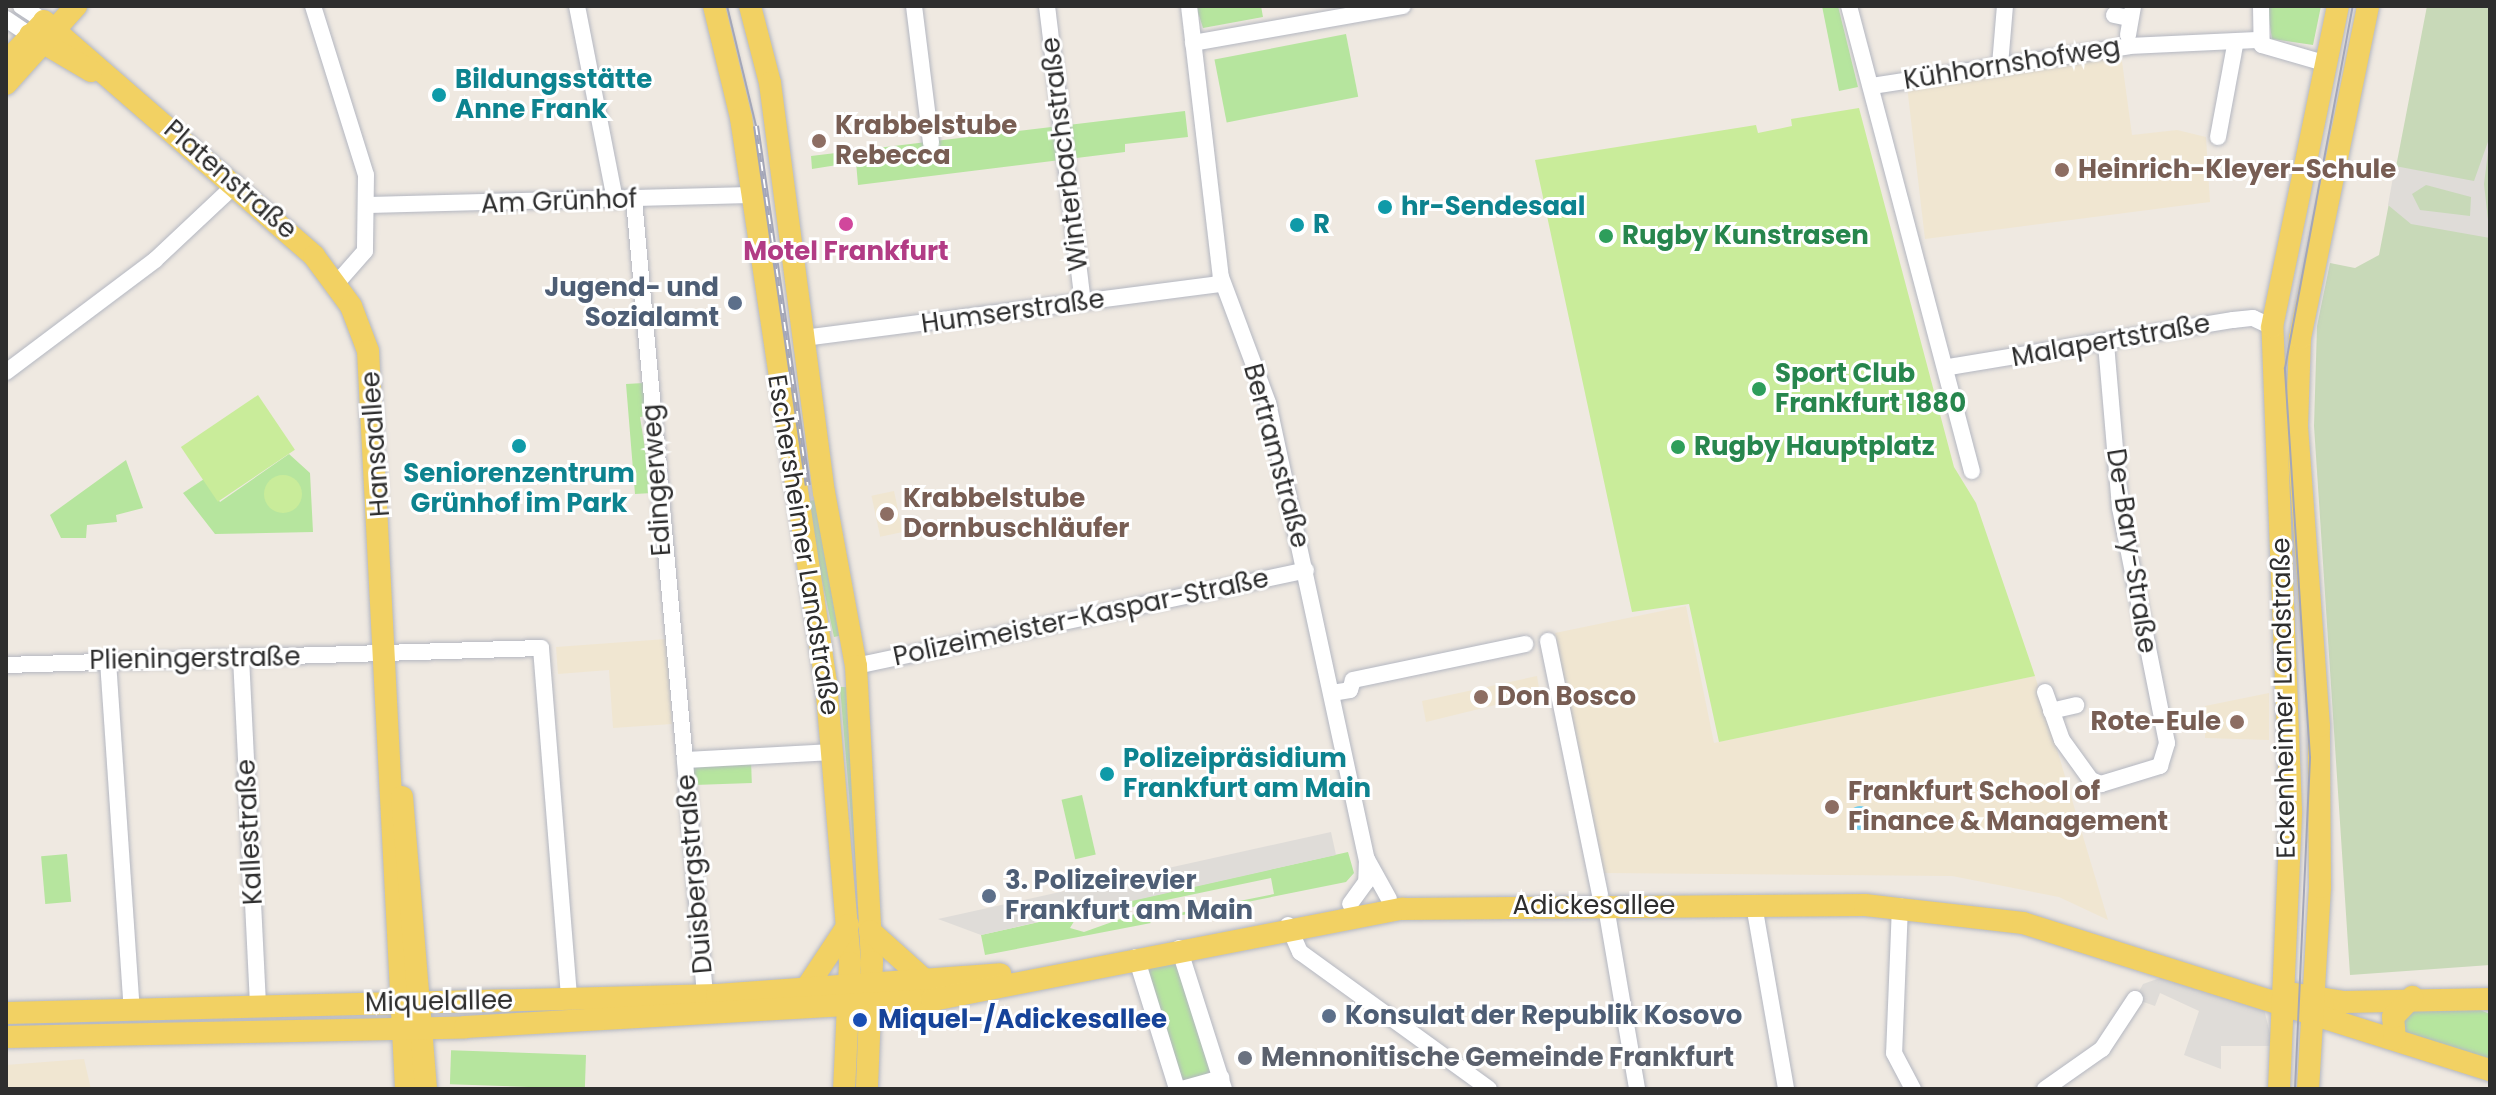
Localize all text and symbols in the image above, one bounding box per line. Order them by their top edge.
street label: Kühhornshofweg [1901,31,2123,97]
street label: Winterbachstraße [1035,35,1095,273]
place label: Bildungsstätte Anne Frank [455,64,652,126]
marker: Bildungsstätte Anne Frank [430,86,448,104]
place label: Krabbelstube Rebecca [835,110,1017,172]
street label: Platenstraße [157,114,303,246]
marker: Krabbelstube Rebecca [810,132,828,150]
place label: Heinrich-Kleyer-Schule [2078,154,2396,186]
marker: Heinrich-Kleyer-Schule [2053,161,2071,179]
street label: Am Grünhof [480,184,638,220]
place label: hr-Sendesaal [1401,191,1585,223]
marker: hr-Sendesaal [1376,198,1394,216]
place label: R [1313,209,1330,241]
marker: Motel Frankfurt [837,215,855,233]
marker: R [1288,216,1306,234]
place label: Rugby Kunstrasen [1622,220,1869,252]
marker: Rugby Kunstrasen [1597,227,1615,245]
place label: Motel Frankfurt [743,236,949,268]
place label: Jugend- und Sozialamt [544,272,719,334]
street label: Humserstraße [919,284,1107,340]
marker: Jugend- und Sozialamt [726,294,744,312]
street label: Malapertstraße [2009,308,2213,374]
place label: Sport Club Frankfurt 1880 [1775,358,1966,420]
street label: Bertramstraße [1236,360,1316,552]
street label: Hansaallee [355,370,397,518]
street label: Eschersheimer Landstraße [761,372,845,718]
marker: Sport Club Frankfurt 1880 [1750,380,1768,398]
street label: Edingerweg [636,403,678,557]
place label: Rugby Hauptplatz [1694,431,1935,463]
marker: Seniorenzentrum Grünhof im Park [510,437,528,455]
marker: Rugby Hauptplatz [1669,438,1687,456]
street label: De-Bary-Straße [2099,446,2163,656]
place label: Seniorenzentrum Grünhof im Park [403,458,635,520]
place label: Krabbelstube Dornbuschläufer [903,483,1129,544]
marker: Krabbelstube Dornbuschläufer [878,505,896,523]
street label: Eckenheimer Landstraße [2266,537,2302,859]
street label: Polizeimeister-Kaspar-Straße [890,563,1272,673]
street label: Plieningerstraße [89,642,301,676]
place label: Don Bosco [1497,681,1636,713]
marker: Don Bosco [1472,688,1490,706]
place label: Rote-Eule [2091,706,2221,738]
marker: Rote-Eule [2228,713,2246,731]
place label: Polizeipräsidium Frankfurt am Main [1123,743,1371,804]
street label: Kallestraße [231,758,269,906]
marker: Polizeipräsidium Frankfurt am Main [1098,765,1116,783]
street label: Duisbergstraße [671,773,719,975]
place label: Frankfurt School of Finance & Management [1848,776,2168,838]
marker: Frankfurt School of Finance & Management [1823,798,1841,816]
place label: 3. Polizeirevier Frankfurt am Main [1005,865,1253,926]
marker: 3. Polizeirevier Frankfurt am Main [980,887,998,905]
street label: Adickesallee [1513,890,1675,922]
street label: Miquelallee [365,985,513,1019]
place label: Konsulat der Republik Kosovo [1345,1000,1742,1032]
place label: Miquel-/Adickesallee [878,1004,1167,1036]
marker: Konsulat der Republik Kosovo [1320,1007,1338,1025]
marker: Miquel-/Adickesallee [849,1009,871,1031]
place label: Mennonitische Gemeinde Frankfurt [1261,1042,1734,1074]
marker: Mennonitische Gemeinde Frankfurt [1236,1049,1254,1067]

